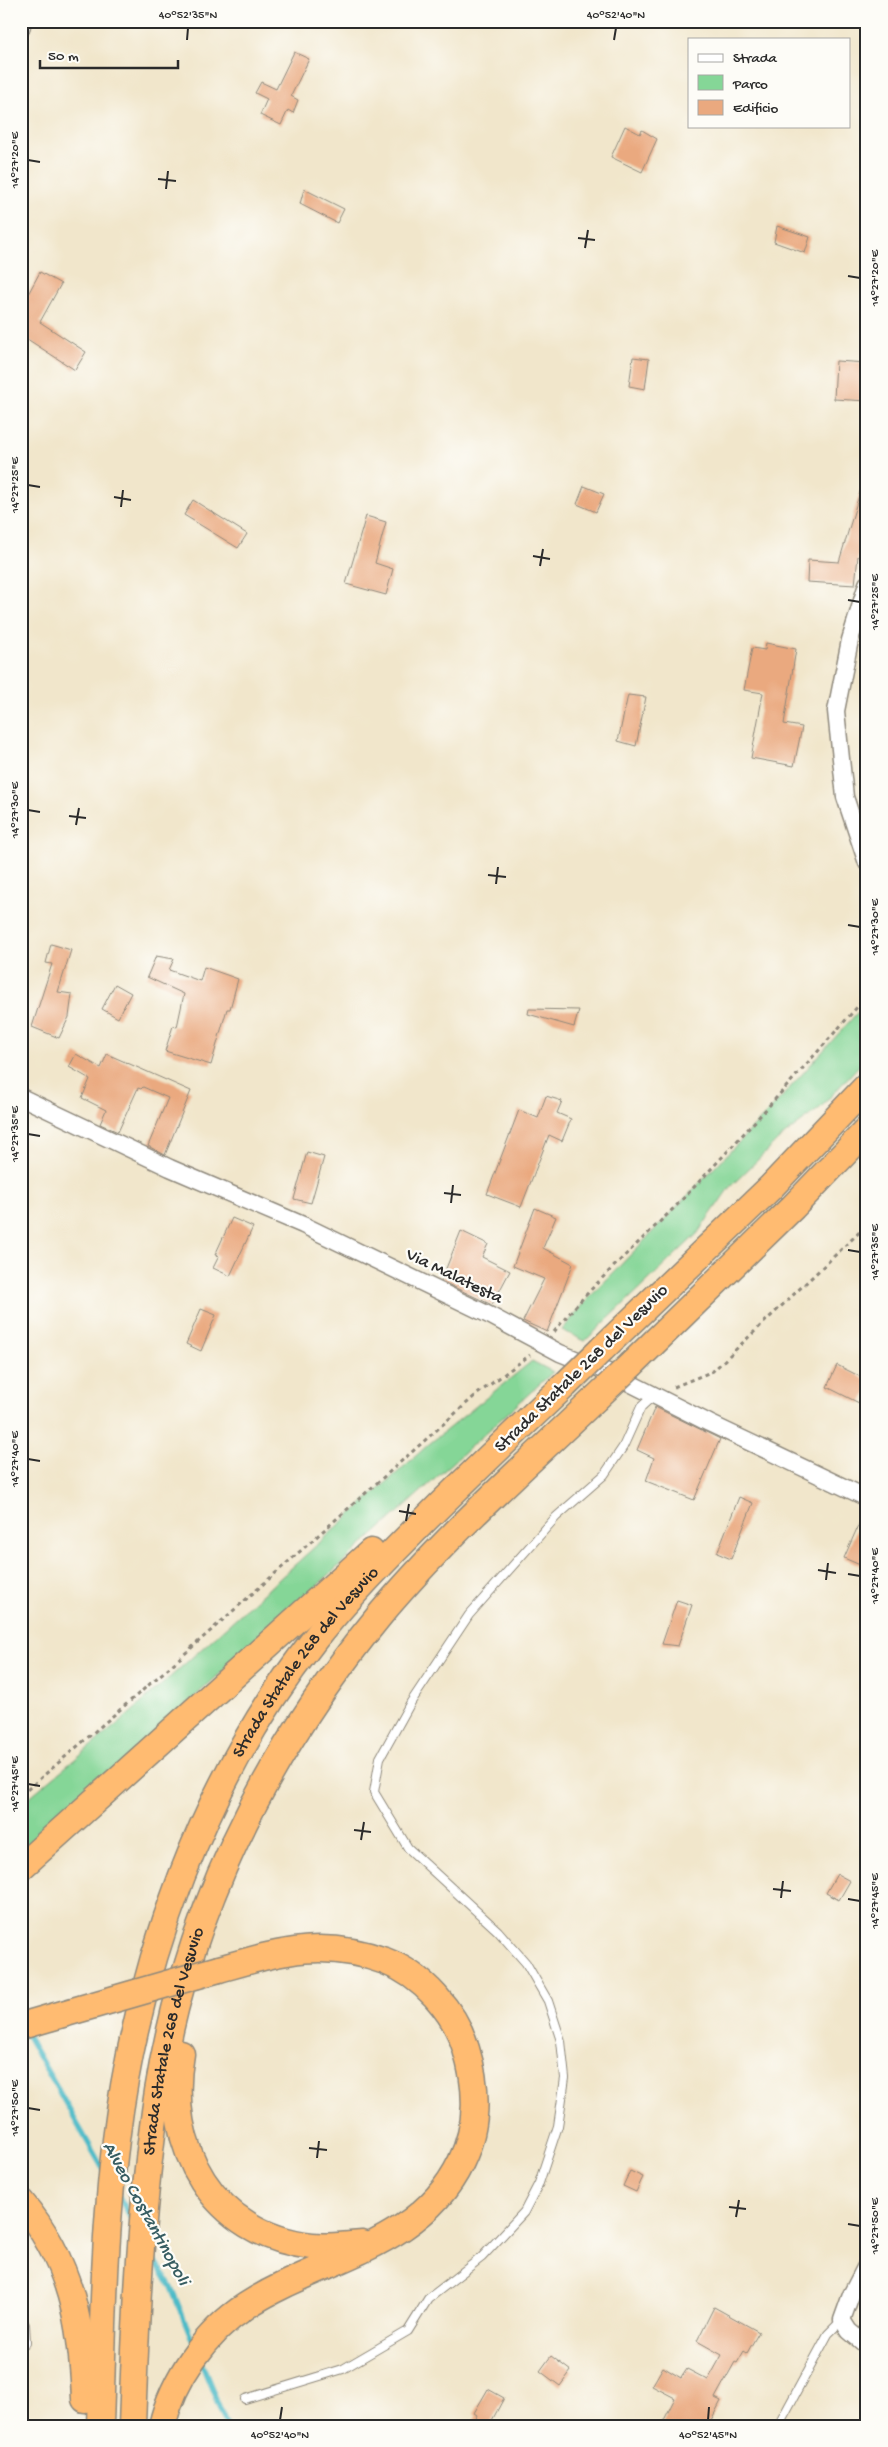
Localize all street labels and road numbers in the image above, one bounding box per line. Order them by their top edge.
street label: Via Malatesta [401,1244,507,1310]
street label: Strada Statale 268 del Vesuvio [491,1280,673,1458]
street label: Strada Statale 268 del Vesuvio [228,1562,384,1761]
street label: Strada Statale 268 del Vesuvio [139,1925,210,2156]

